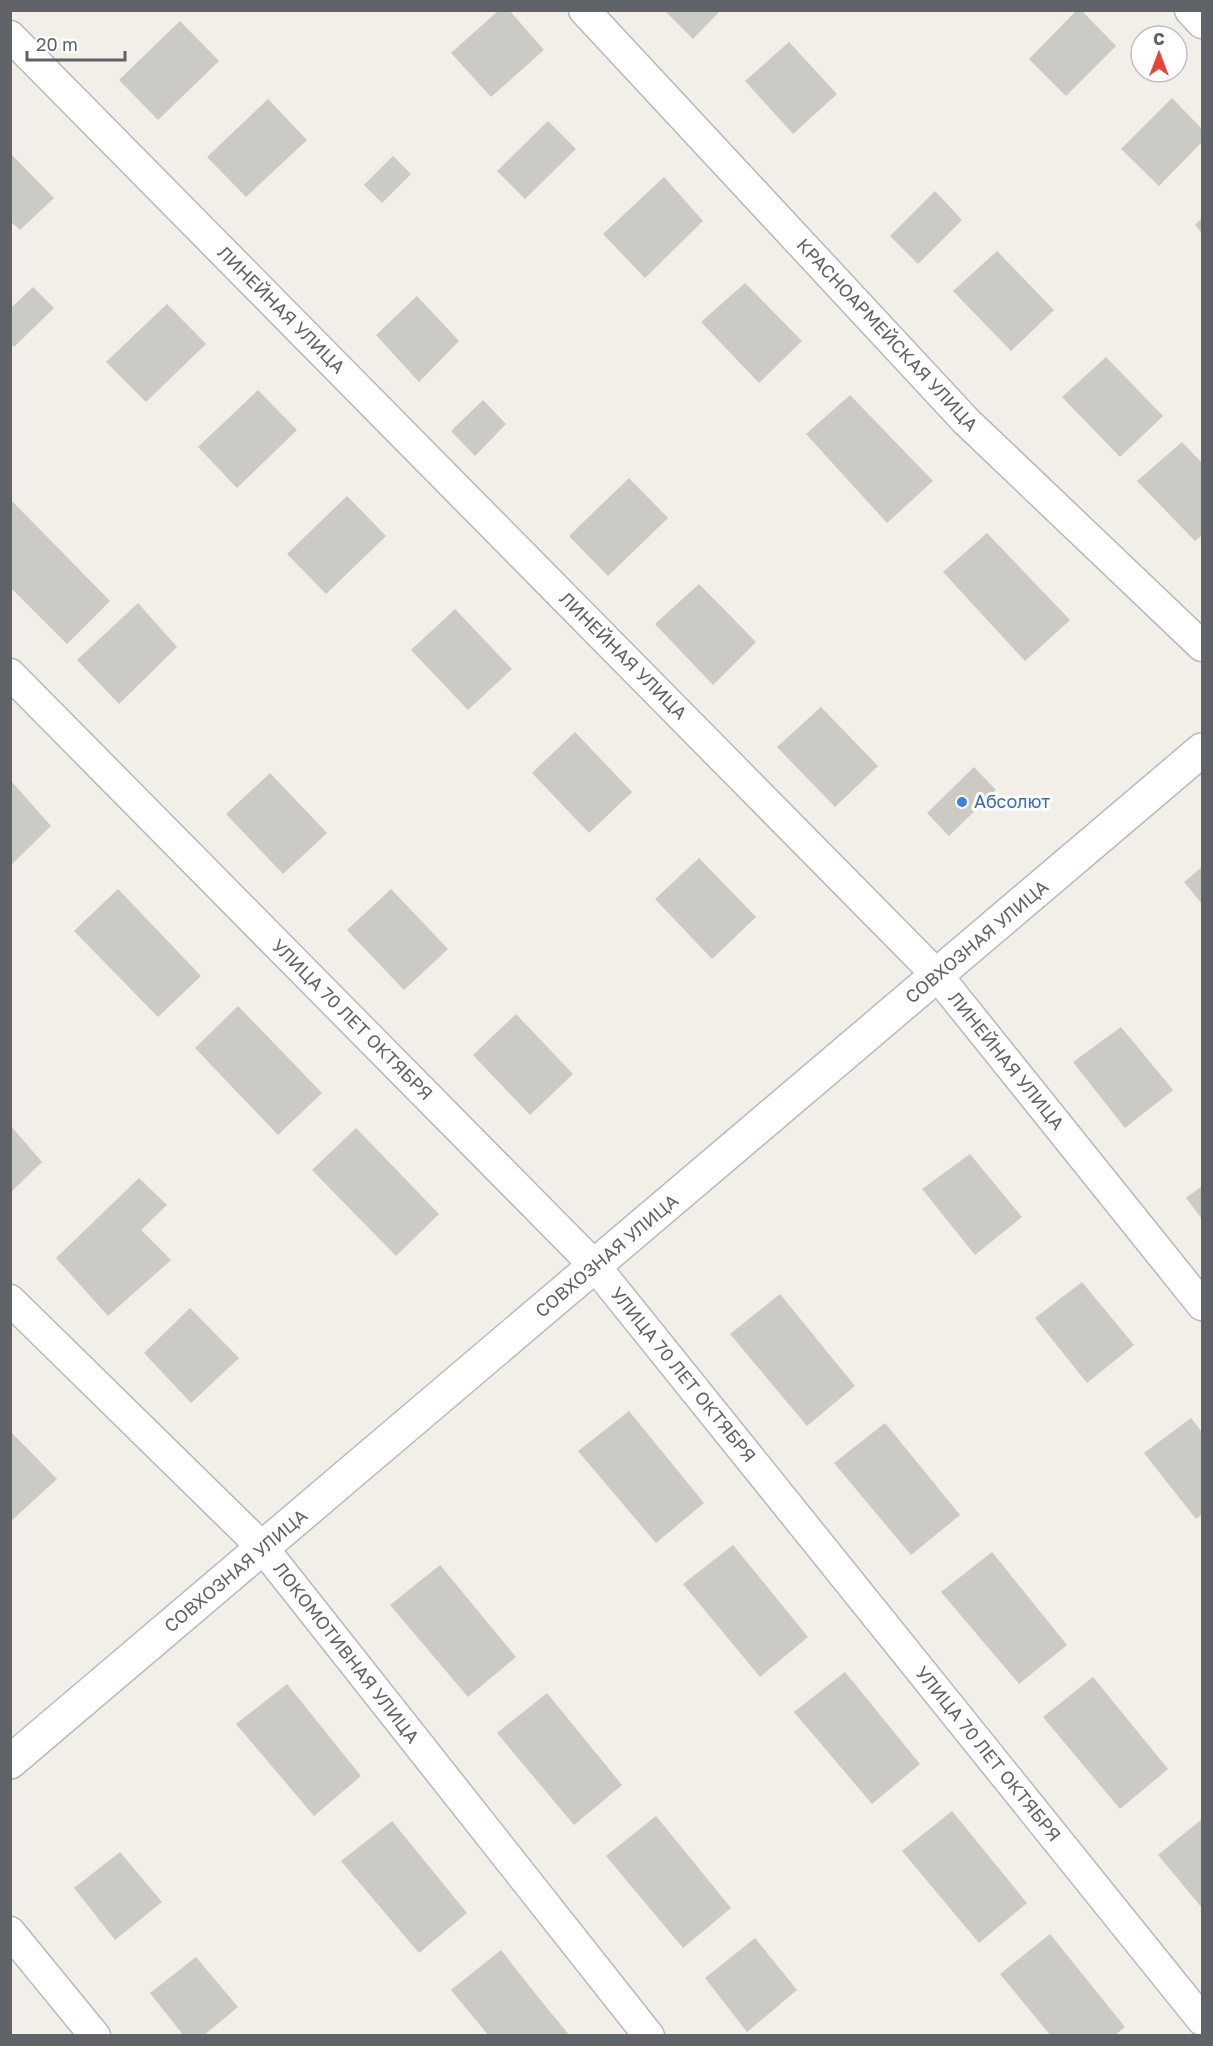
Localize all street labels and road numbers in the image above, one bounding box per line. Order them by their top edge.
street label: КРАСНОАРМЕЙСКАЯ УЛИЦА [793,233,983,435]
street label: ЛИНЕЙНАЯ УЛИЦА [213,241,350,378]
street label: ЛИНЕЙНАЯ УЛИЦА [555,587,692,724]
street label: СОВХОЗНАЯ УЛИЦА [900,875,1052,1008]
street label: УЛИЦА 70 ЛЕТ ОКТЯБРЯ [268,934,438,1104]
street label: ЛИНЕЙНАЯ УЛИЦА [944,987,1069,1134]
street label: СОВХОЗНАЯ УЛИЦА [530,1189,682,1322]
street label: УЛИЦА 70 ЛЕТ ОКТЯБРЯ [606,1283,761,1466]
street label: СОВХОЗНАЯ УЛИЦА [159,1504,311,1637]
street label: ЛОКОМОТИВНАЯ УЛИЦА [269,1558,424,1747]
street label: УЛИЦА 70 ЛЕТ ОКТЯБРЯ [911,1662,1066,1845]

